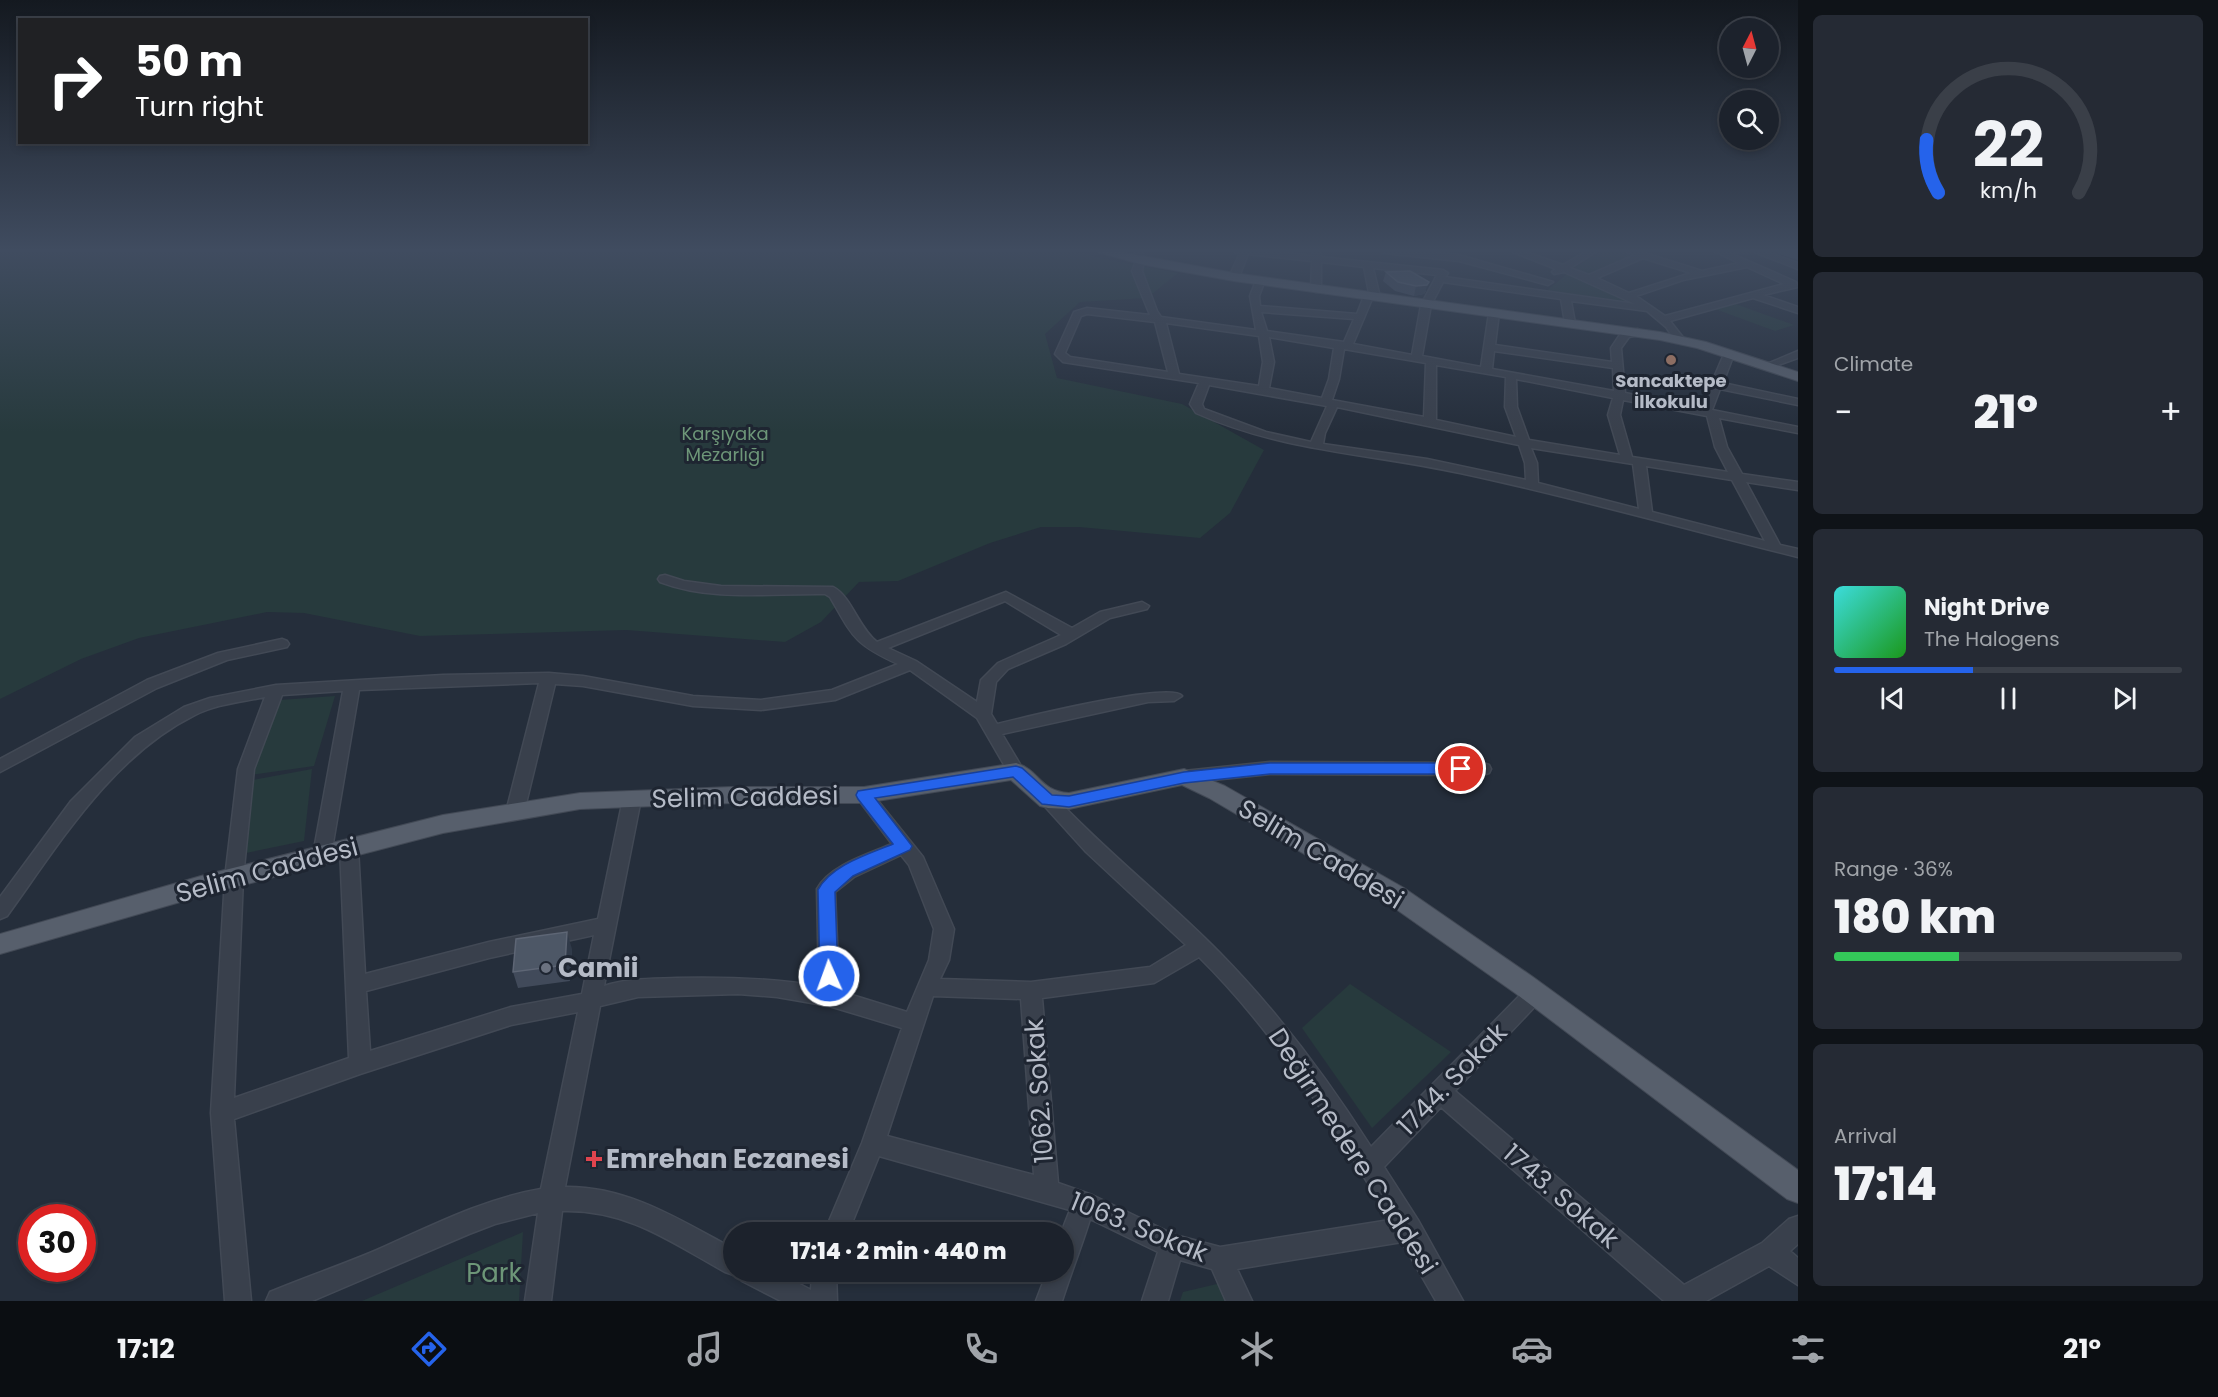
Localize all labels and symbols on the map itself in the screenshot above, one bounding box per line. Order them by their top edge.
north arrow [1719,18,1779,78]
marker: Sancaktepe İlkokulu [1664,353,1678,367]
place label: Sancaktepe İlkokulu [1615,368,1727,414]
park label: Karşıyaka Mezarlığı [681,421,769,467]
pin [1435,743,1486,794]
street label: Selim Caddesi [651,777,839,817]
street label: Selim Caddesi [1232,790,1410,918]
street label: Selim Caddesi [172,828,362,912]
position arrow [797,944,861,1008]
place label: Camii [558,950,638,986]
marker: Camii [539,961,553,975]
street label: 1744. Sokak [1389,1014,1515,1143]
street label: 1062. Sokak [1016,1017,1062,1164]
street label: Değirmedere Caddesi [1260,1021,1446,1281]
street label: 1743. Sokak [1495,1136,1627,1257]
place label: Emrehan Eczanesi [606,1141,849,1177]
marker: Emrehan Eczanesi [587,1152,601,1166]
street label: 1063. Sokak [1065,1183,1214,1271]
speed limit sign: 30 [18,1204,96,1282]
park label: Park [466,1255,522,1291]

